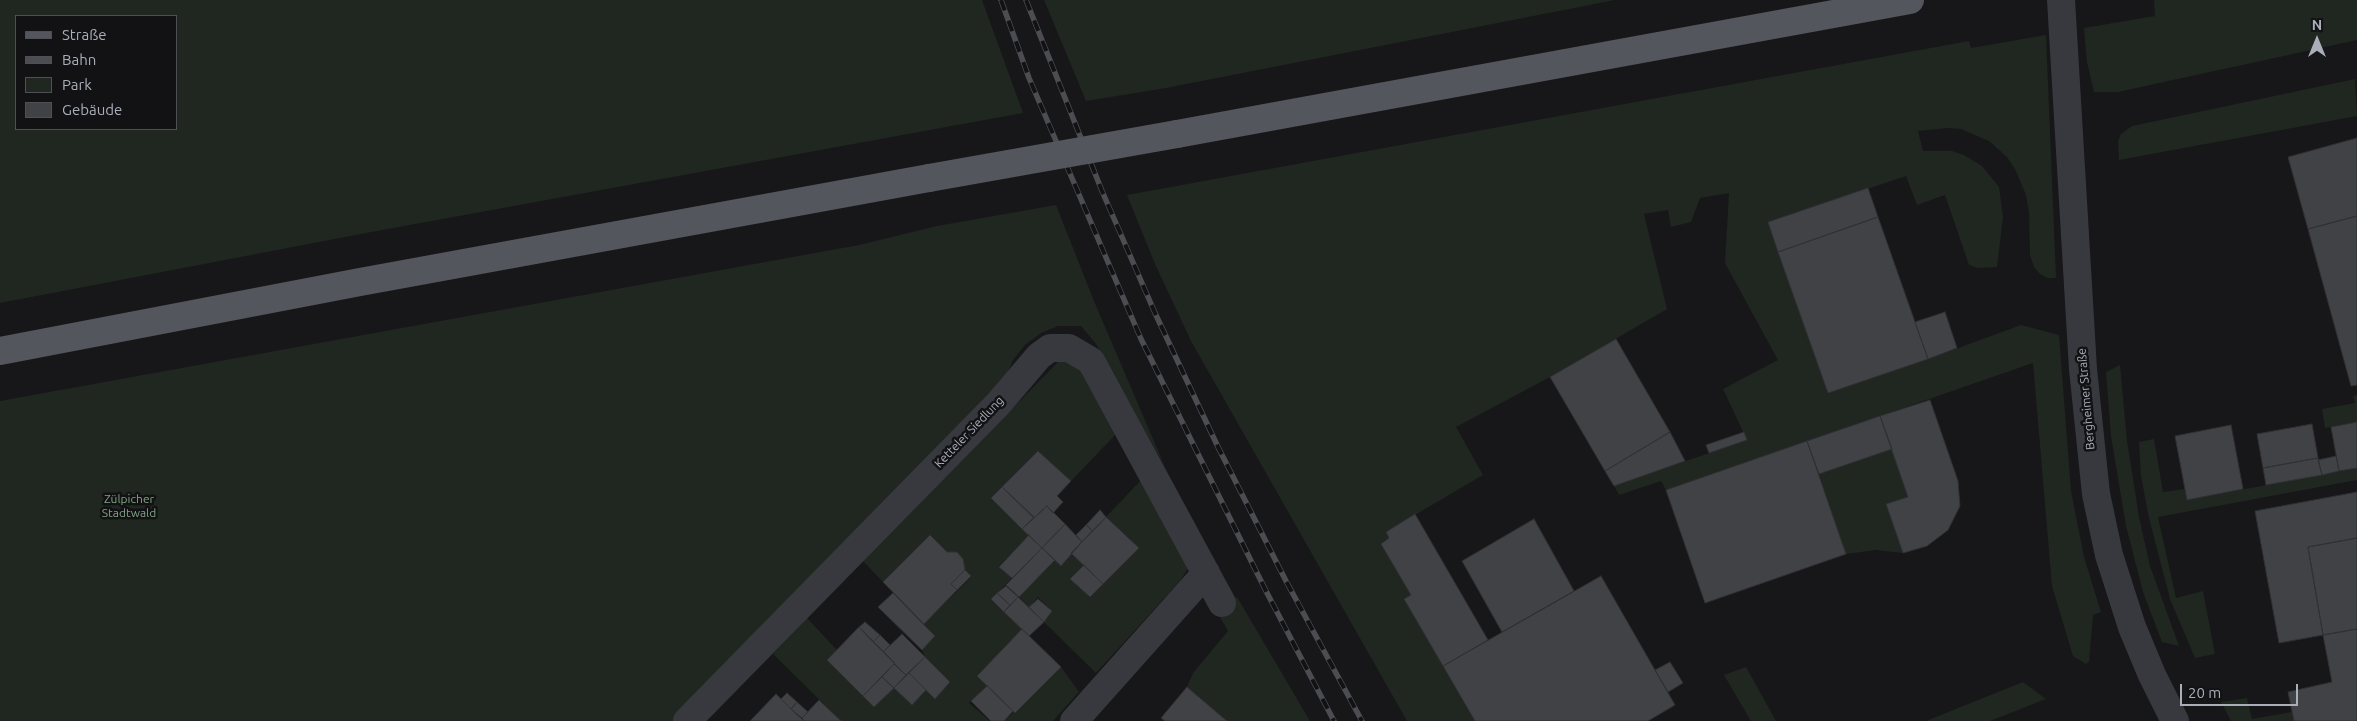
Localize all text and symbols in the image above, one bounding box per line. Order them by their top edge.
legend [15,15,178,130]
north arrow [2292,15,2342,65]
text: N [2312,17,2322,33]
text: Straße [62,26,106,43]
text: Bahn [62,51,96,68]
text: Park [62,76,92,93]
text: Gebäude [62,101,122,118]
street label: Bergheimer Straße [2074,348,2098,450]
street label: Ketteler Siedlung [931,393,1007,471]
park label: Zülpicher Stadtwald [102,492,156,520]
scale bar [2182,674,2300,706]
text: 20 m [2188,684,2221,701]

